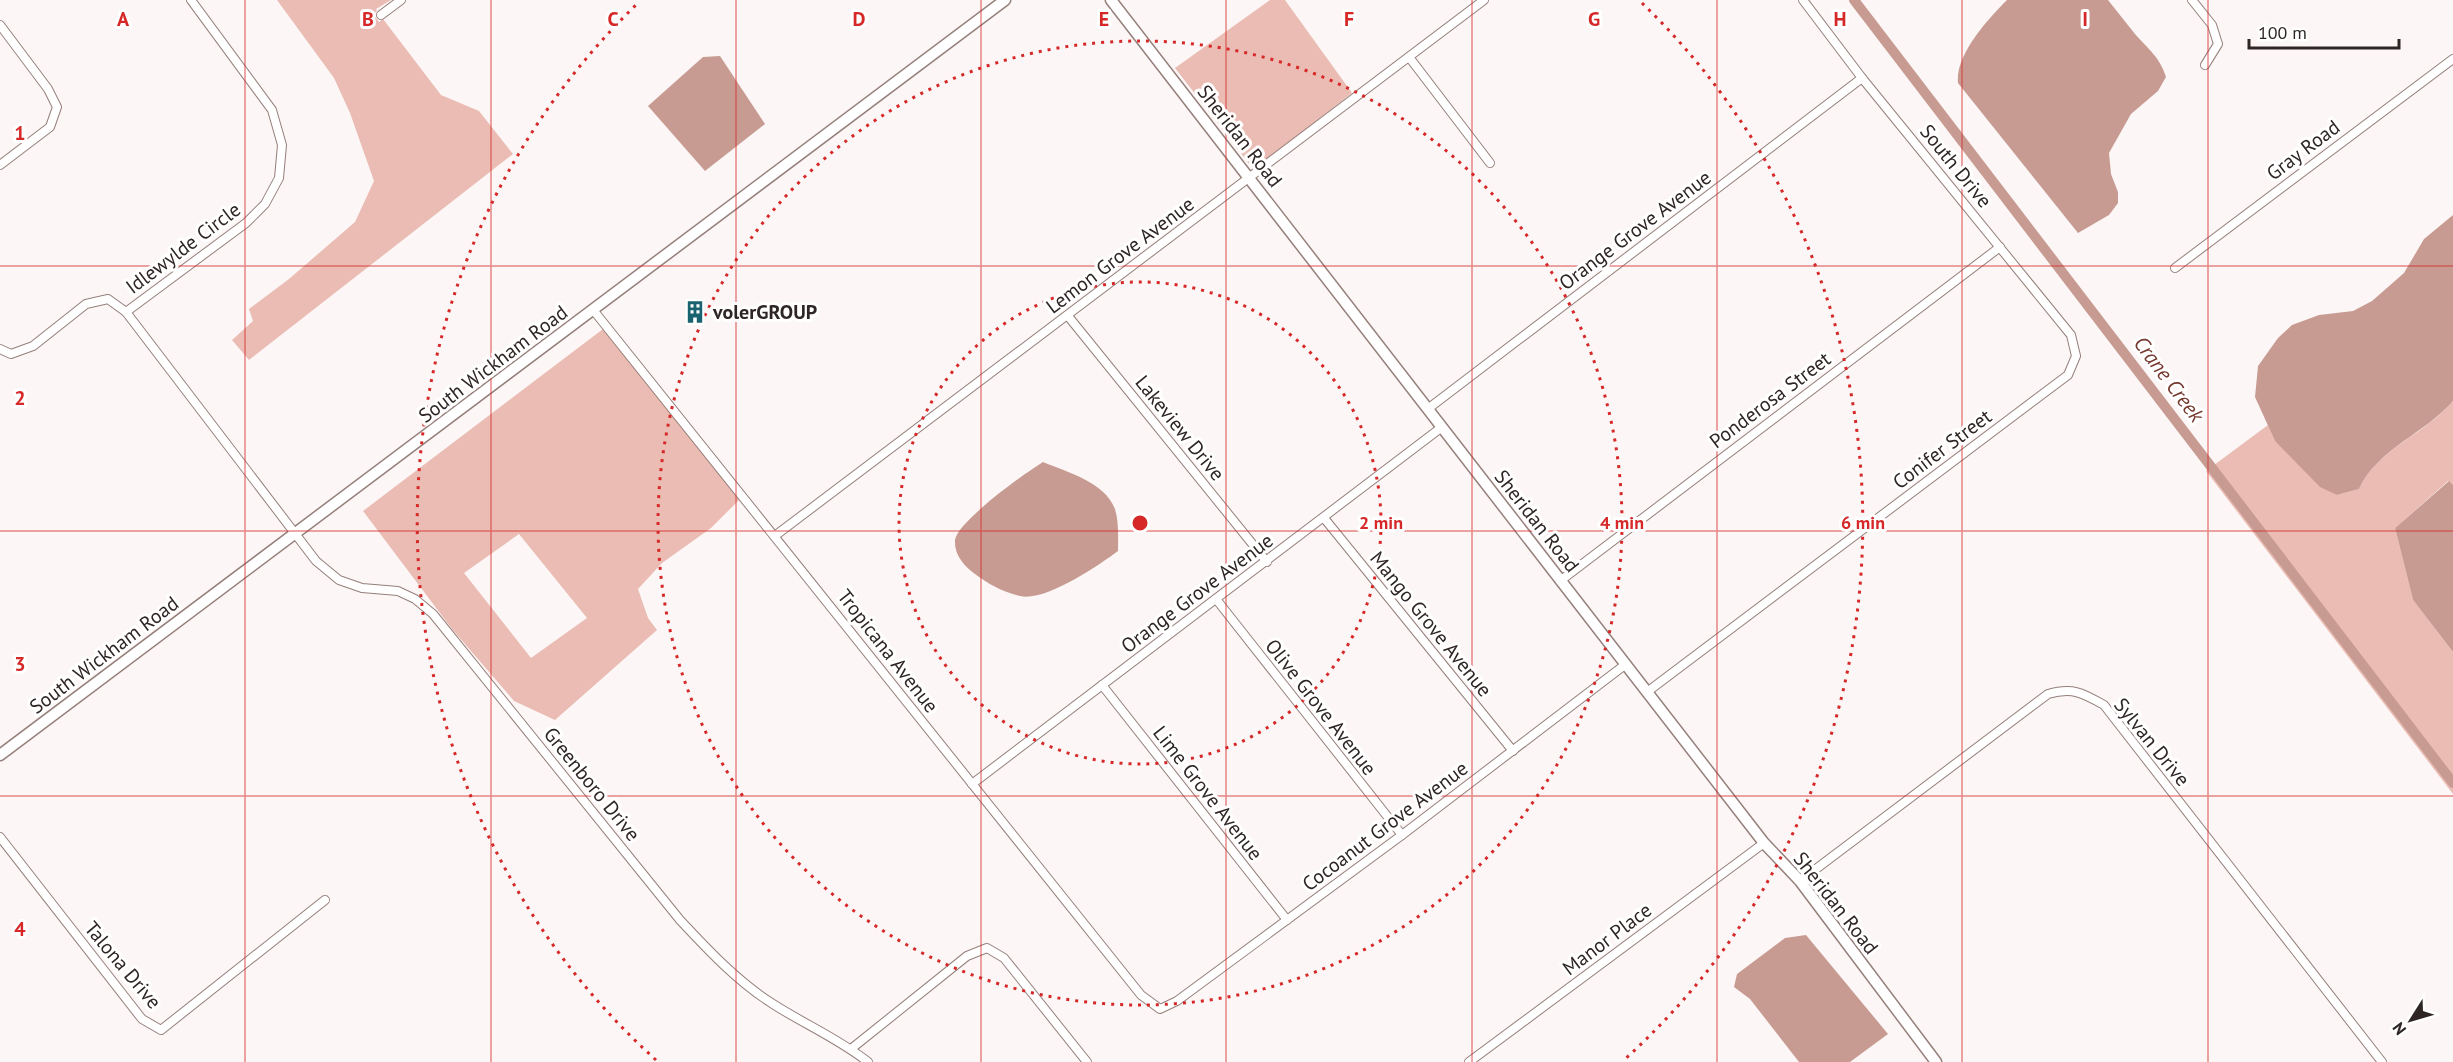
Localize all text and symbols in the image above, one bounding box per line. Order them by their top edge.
text: A [117,6,130,32]
text: B [362,6,374,32]
text: C [607,6,619,32]
text: D [853,6,866,32]
text: E [1099,6,1109,32]
text: F [1344,6,1354,32]
text: G [1588,6,1600,32]
text: H [1833,6,1847,32]
text: I [2082,6,2088,32]
scale bar [2249,12,2399,50]
text: 100 m [2258,21,2307,44]
street label: Sheridan Road [1192,79,1288,193]
street label: Gray Road [2261,114,2345,186]
street label: South Drive [1914,119,1998,213]
text: 1 [14,120,26,146]
street label: Orange Grove Avenue [1554,164,1716,296]
street label: Lemon Grove Avenue [1041,191,1199,319]
street label: Idlewylde Circle [120,196,246,300]
street label: South Wickham Road [413,299,573,429]
building icon: volerGROUP [682,299,708,325]
place label: volerGROUP [712,299,817,325]
water label: Crane Creek [2128,331,2211,429]
street label: Ponderosa Street [1704,346,1836,454]
street label: Lakeview Drive [1130,370,1230,486]
text: 2 [14,385,26,411]
street label: Conifer Street [1887,403,1997,495]
street label: Sheridan Road [1489,464,1585,578]
text: 2 min [1359,511,1403,534]
text: 4 min [1600,511,1644,534]
text: 6 min [1841,511,1885,534]
centre of rings [1130,513,1150,533]
street label: Orange Grove Avenue [1116,527,1278,659]
street label: Mango Grove Avenue [1364,546,1498,702]
street label: Tropicana Avenue [832,584,944,718]
street label: South Wickham Road [24,590,184,720]
street label: Olive Grove Avenue [1260,634,1382,780]
text: 3 [14,651,26,677]
street label: Sylvan Drive [2108,692,2196,792]
street label: Lime Grove Avenue [1147,720,1269,866]
street label: Greenboro Drive [538,722,646,846]
street label: Cocoanut Grove Avenue [1297,755,1473,897]
street label: Sheridan Road [1788,846,1884,960]
street label: Manor Place [1557,897,1657,981]
text: 4 [14,916,26,942]
street label: Talona Drive [79,916,167,1014]
north arrow [2381,990,2441,1050]
text: N [2388,1019,2410,1039]

